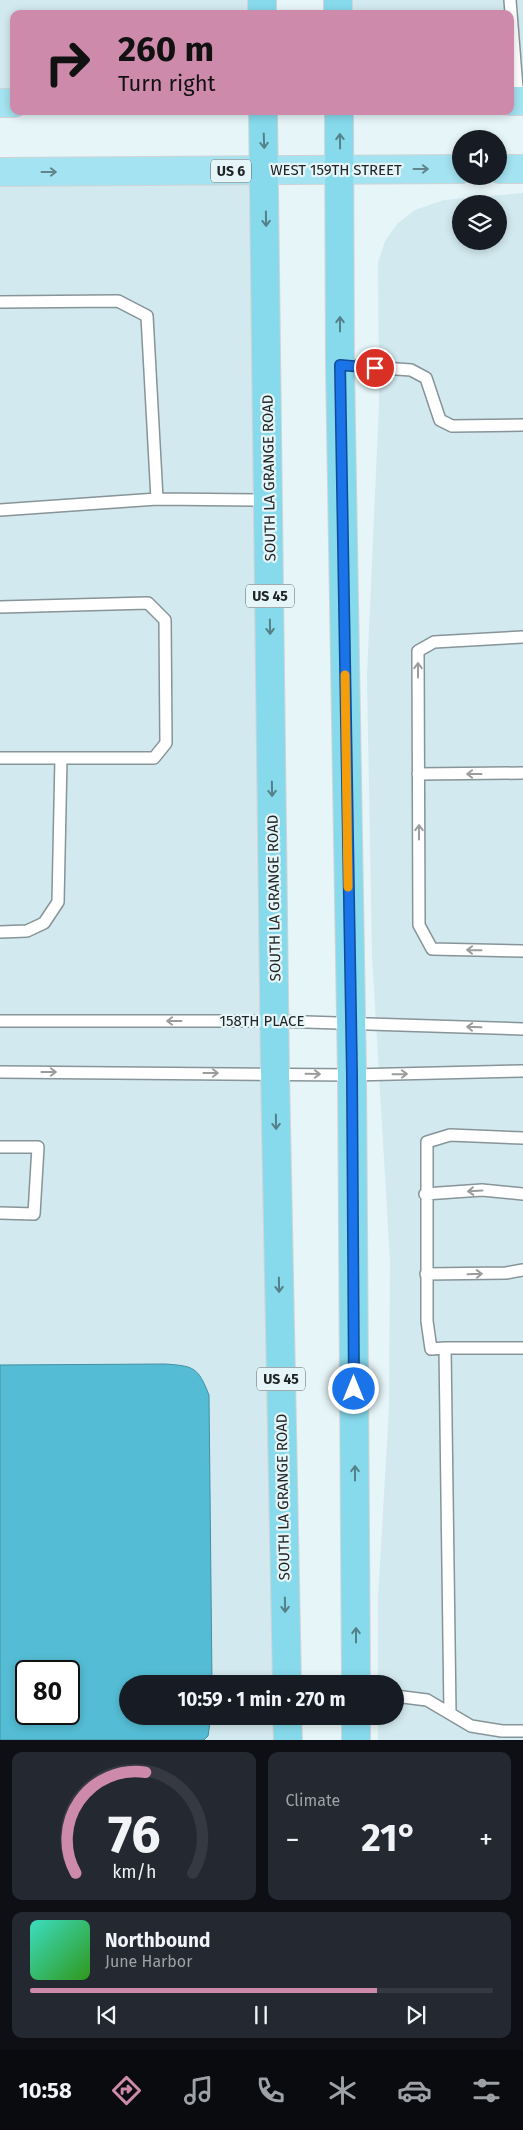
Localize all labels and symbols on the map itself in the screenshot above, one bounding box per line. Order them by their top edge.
one-way arrow [259,133,268,149]
one-way arrow [335,133,345,149]
road number: US 6 [211,160,251,182]
street label: WEST 159TH STREET [270,161,402,179]
one-way arrow [412,164,429,174]
one-way arrow [40,167,56,177]
one-way arrow [261,211,270,227]
one-way arrow [335,316,345,332]
pin [354,347,396,389]
street label: SOUTH LA GRANGE ROAD [259,394,279,562]
road number: US 45 [246,584,294,608]
one-way arrow [265,618,275,635]
one-way arrow [413,662,423,678]
one-way arrow [467,769,483,779]
one-way arrow [267,781,277,797]
street label: SOUTH LA GRANGE ROAD [264,814,284,982]
one-way arrow [414,825,424,841]
one-way arrow [467,945,483,955]
street label: 158TH PLACE [220,1012,304,1030]
one-way arrow [166,1016,182,1026]
one-way arrow [467,1022,483,1032]
one-way arrow [40,1067,56,1077]
one-way arrow [202,1068,219,1078]
one-way arrow [392,1069,408,1079]
one-way arrow [305,1070,321,1079]
one-way arrow [271,1114,281,1130]
one-way arrow [467,1186,483,1195]
one-way arrow [466,1269,482,1279]
one-way arrow [274,1276,284,1292]
position arrow [327,1362,379,1414]
road number: US 45 [257,1368,305,1390]
street label: SOUTH LA GRANGE ROAD [273,1413,293,1581]
one-way arrow [350,1465,359,1481]
one-way arrow [280,1596,290,1612]
one-way arrow [351,1627,361,1644]
speed limit sign: 80 [15,1660,80,1725]

